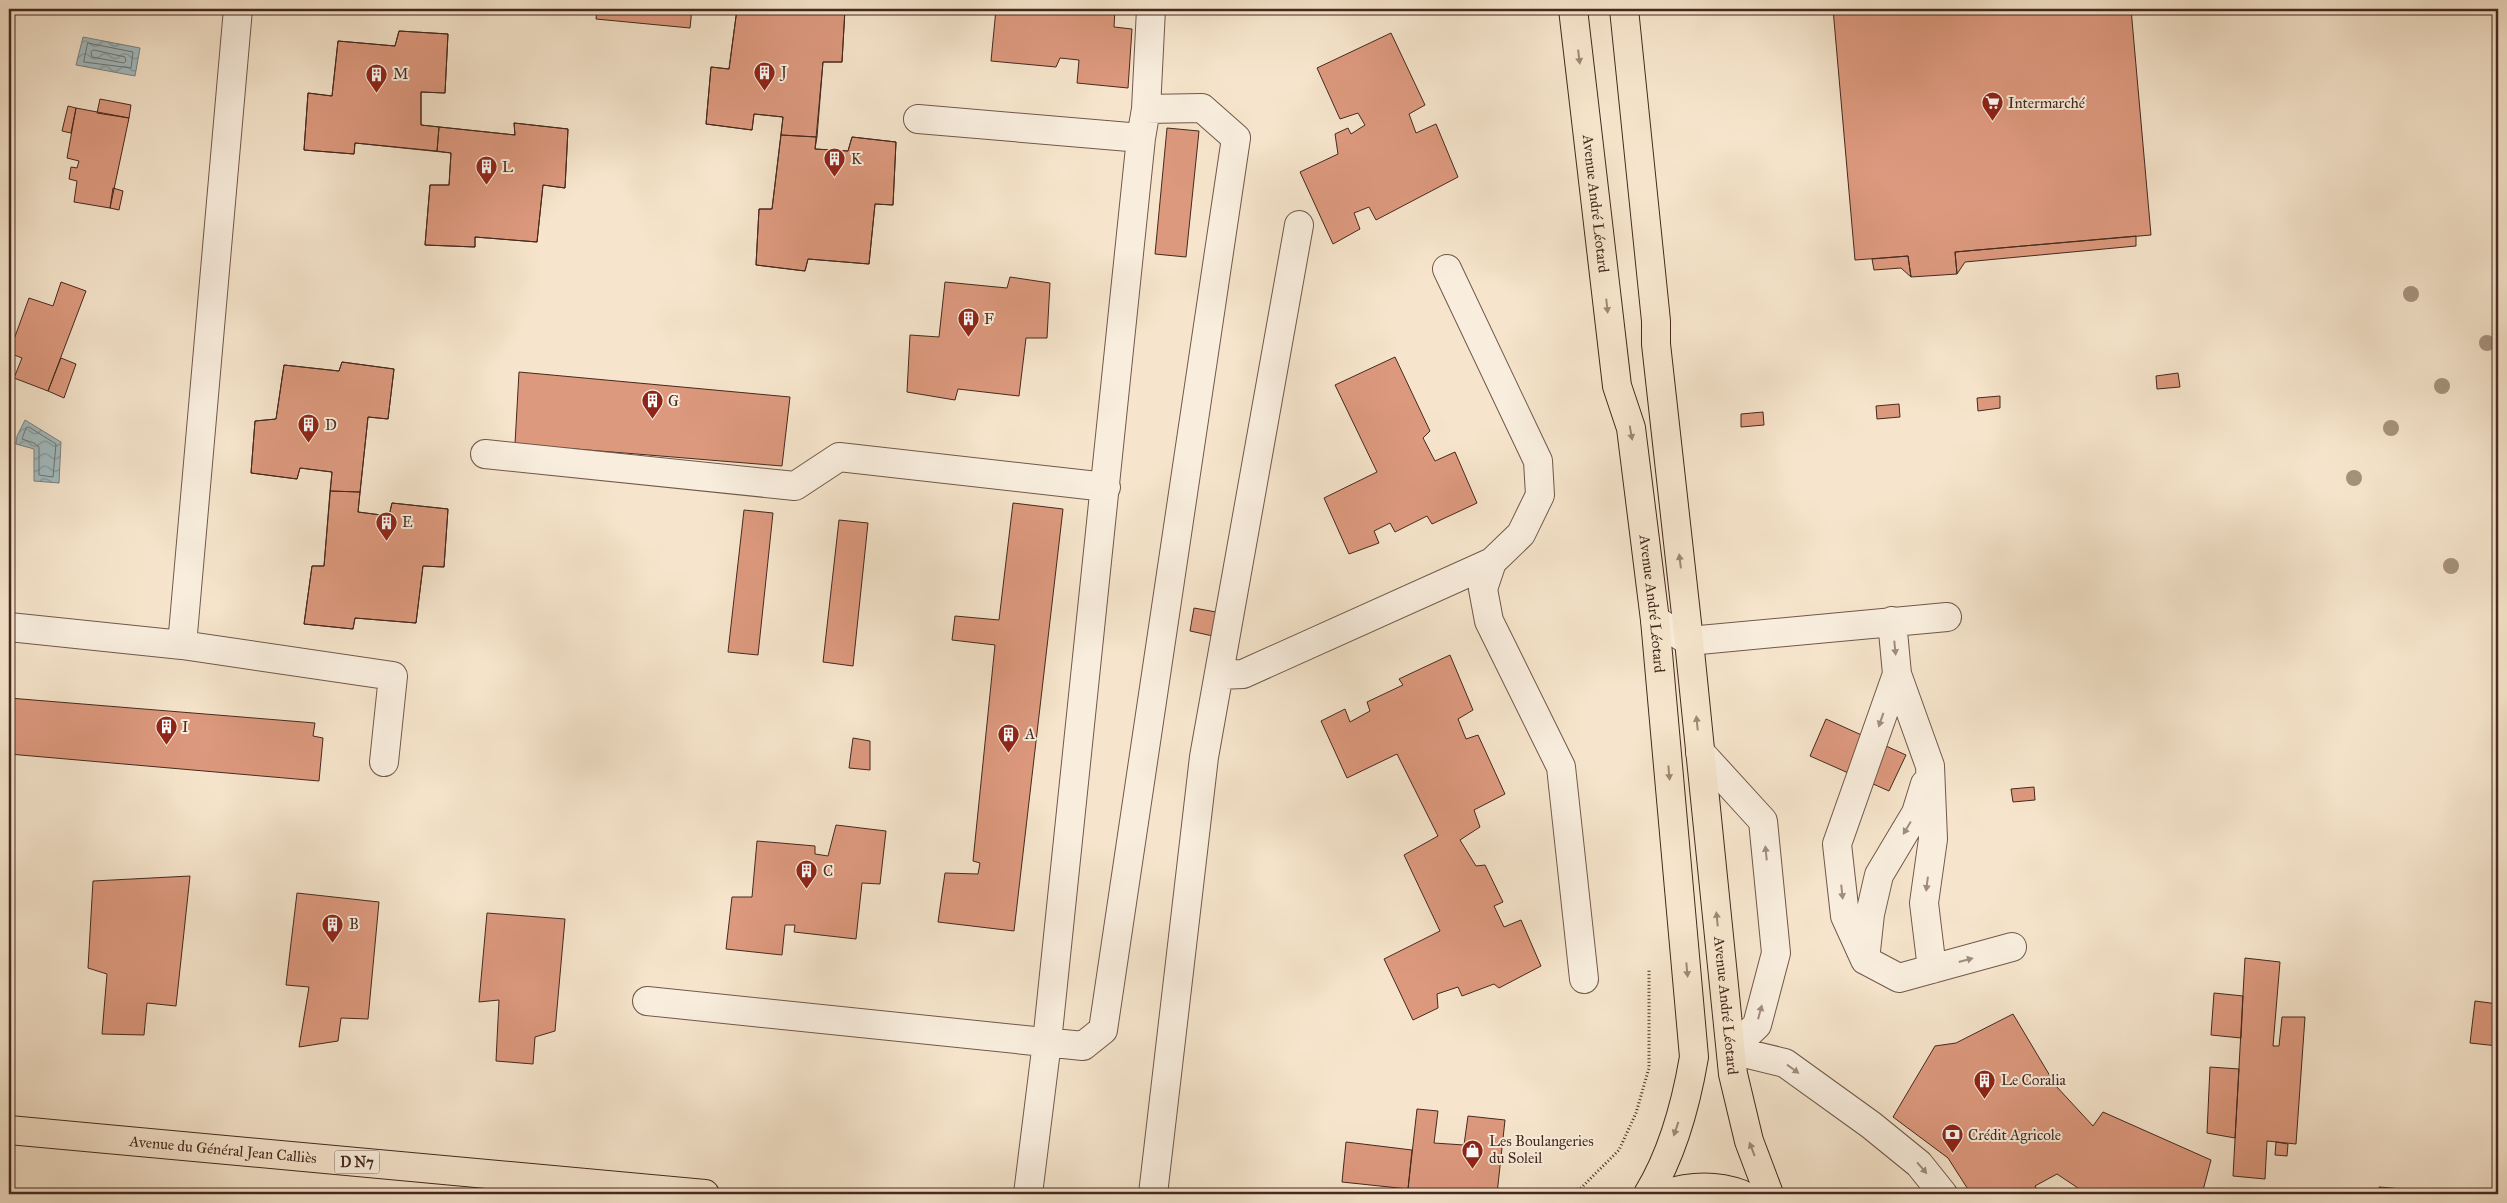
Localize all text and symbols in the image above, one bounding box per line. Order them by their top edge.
one-way arrow [1575,49,1583,65]
building icon: J [753,60,777,91]
building icon: M [365,62,389,93]
place label: J [779,63,787,82]
place label: M [393,65,408,83]
supermarket icon: Intermarché [1980,91,2004,122]
place label: Intermarché [2008,94,2086,112]
street label: Avenue André Léotard [1579,133,1613,274]
building icon: K [823,147,847,178]
place label: K [851,150,862,168]
building icon: L [474,155,498,186]
place label: L [502,158,513,176]
one-way arrow [1603,298,1611,314]
building icon: F [956,307,980,338]
place label: F [984,310,994,328]
building icon: G [640,389,664,420]
place label: G [668,392,679,410]
building icon: D [297,413,321,444]
place label: D [325,416,337,434]
one-way arrow [1628,425,1636,441]
building icon: E [374,510,398,541]
place label: E [402,513,413,531]
street label: Avenue André Léotard [1635,533,1669,674]
one-way arrow [1676,553,1684,569]
one-way arrow [1891,640,1899,656]
one-way arrow [1877,713,1885,728]
building icon: I [154,715,178,746]
one-way arrow [1693,715,1701,731]
place label: I [182,718,188,736]
building icon: A [997,722,1021,753]
place label: A [1024,725,1035,743]
one-way arrow [1665,765,1673,781]
one-way arrow [1903,821,1912,834]
one-way arrow [1762,844,1770,860]
building icon: C [795,859,819,890]
place label: C [823,862,833,880]
one-way arrow [1923,876,1931,892]
one-way arrow [1839,885,1847,901]
one-way arrow [1713,911,1721,927]
building icon: B [321,912,345,943]
place label: B [349,915,359,933]
street label: Avenue André Léotard [1710,935,1742,1076]
one-way arrow [1959,955,1974,963]
one-way arrow [1683,962,1691,978]
one-way arrow [1756,1005,1764,1020]
one-way arrow [1786,1064,1800,1074]
building icon: Le Coralia [1973,1068,1997,1099]
place label: Le Coralia [2001,1071,2067,1089]
one-way arrow [1672,1122,1679,1137]
bank icon: Crédit Agricole [1940,1123,1964,1154]
place label: Crédit Agricole [1968,1126,2061,1144]
street label: Avenue du Général Jean Calliès [128,1132,318,1167]
place label: Les Boulangeries du Soleil [1489,1132,1594,1167]
shop icon: Les Boulangeries du Soleil [1461,1138,1485,1169]
one-way arrow [1748,1141,1755,1156]
road number: D N7 [334,1150,380,1174]
one-way arrow [1916,1161,1927,1174]

